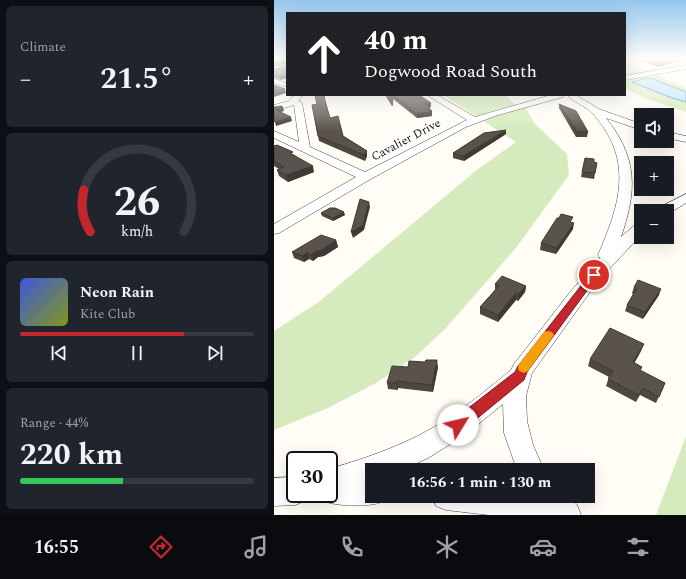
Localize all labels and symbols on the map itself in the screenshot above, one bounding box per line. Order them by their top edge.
street label: Cavalier Drive [368,114,444,166]
pin [577,258,611,292]
position arrow [437,404,479,446]
speed limit sign: 30 [286,451,338,503]

